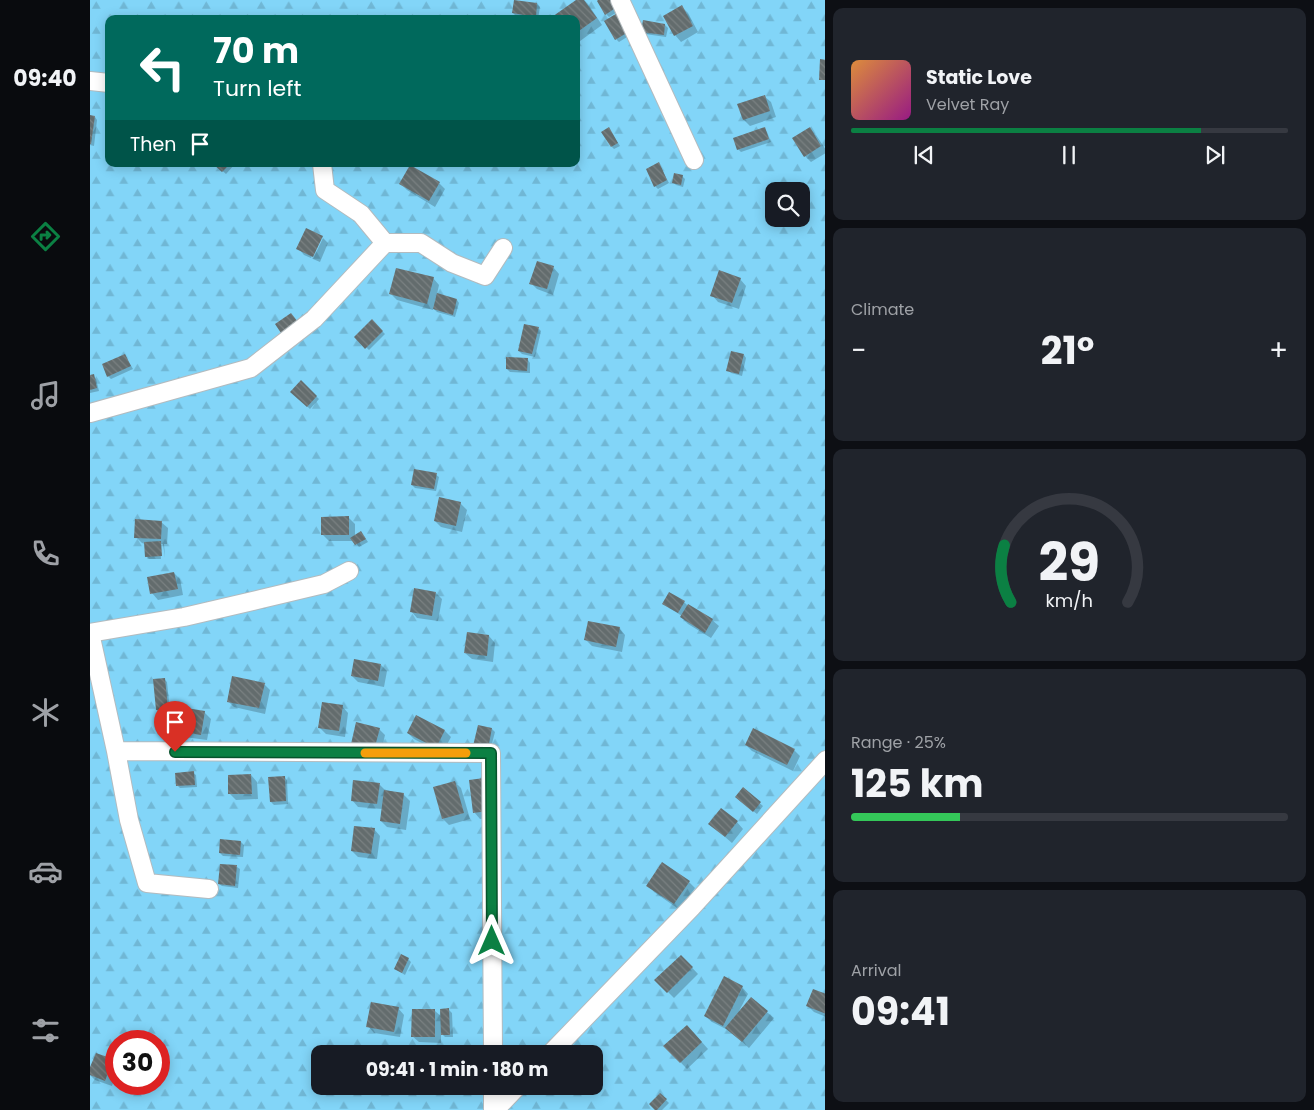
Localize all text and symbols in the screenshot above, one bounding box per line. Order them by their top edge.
text: 70 m [213,26,299,75]
icon: left [130,35,195,100]
text: 09:40 [13,63,77,94]
text: Static Love [926,64,1032,91]
text: Turn left [213,73,301,104]
text: Velvet Ray [926,93,1009,116]
icon: arrive [186,130,214,158]
text: Then [130,131,176,158]
icon: previous [910,141,938,169]
icon: pause [1055,141,1083,169]
icon: next [1201,141,1229,169]
map controls [765,182,810,227]
button: search [765,182,810,227]
icon: directions [28,219,63,254]
text: Climate [851,298,914,321]
text: 21° [1041,324,1094,377]
text: − [851,331,866,370]
text: + [1269,331,1288,370]
icon: music [28,378,63,413]
text: 29 [1039,526,1100,599]
icon: phone [28,536,63,571]
text: km/h [1046,588,1093,613]
icon: climate [28,695,63,730]
pin [154,701,196,752]
icon: arrive [161,708,189,736]
text: Range · 25% [851,731,946,754]
text: 125 km [851,757,983,810]
icon: car [28,854,63,889]
position arrow [465,914,517,966]
text: Arrival [851,959,901,982]
text: 09:41 [851,985,950,1038]
icon: filters [28,1013,63,1048]
speed limit sign: 30 [105,1030,170,1095]
text: 09:41 · 1 min · 180 m [366,1056,548,1083]

